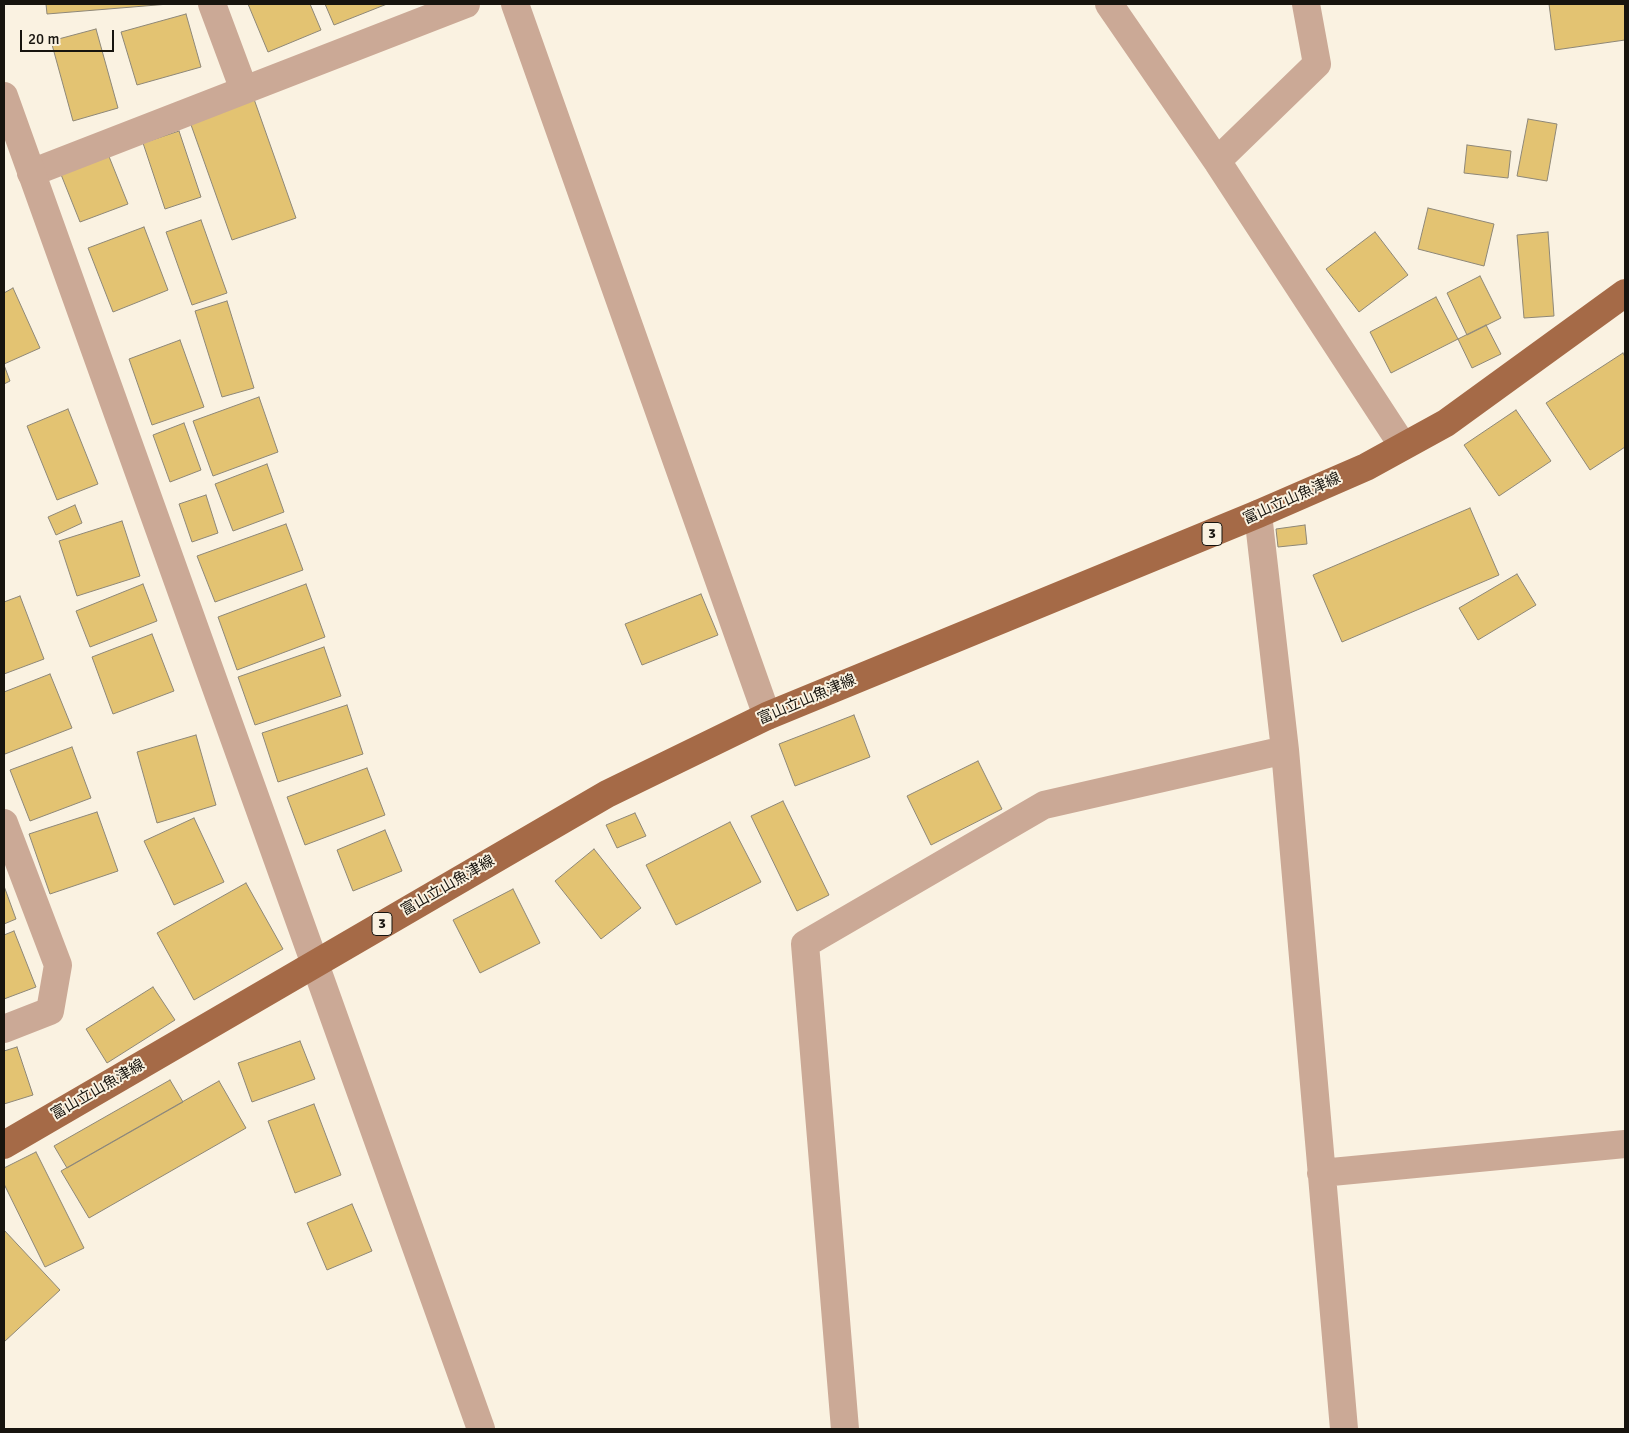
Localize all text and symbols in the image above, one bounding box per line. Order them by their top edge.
scale bar [22,20,116,52]
text: 20 m [28,30,59,48]
street label: 富山立山魚津線 [1240,469,1344,529]
road number: 3 [1202,522,1222,546]
street label: 富山立山魚津線 [755,671,859,729]
street label: 富山立山魚津線 [398,852,498,920]
road number: 3 [372,912,392,936]
street label: 富山立山魚津線 [48,1056,148,1124]

